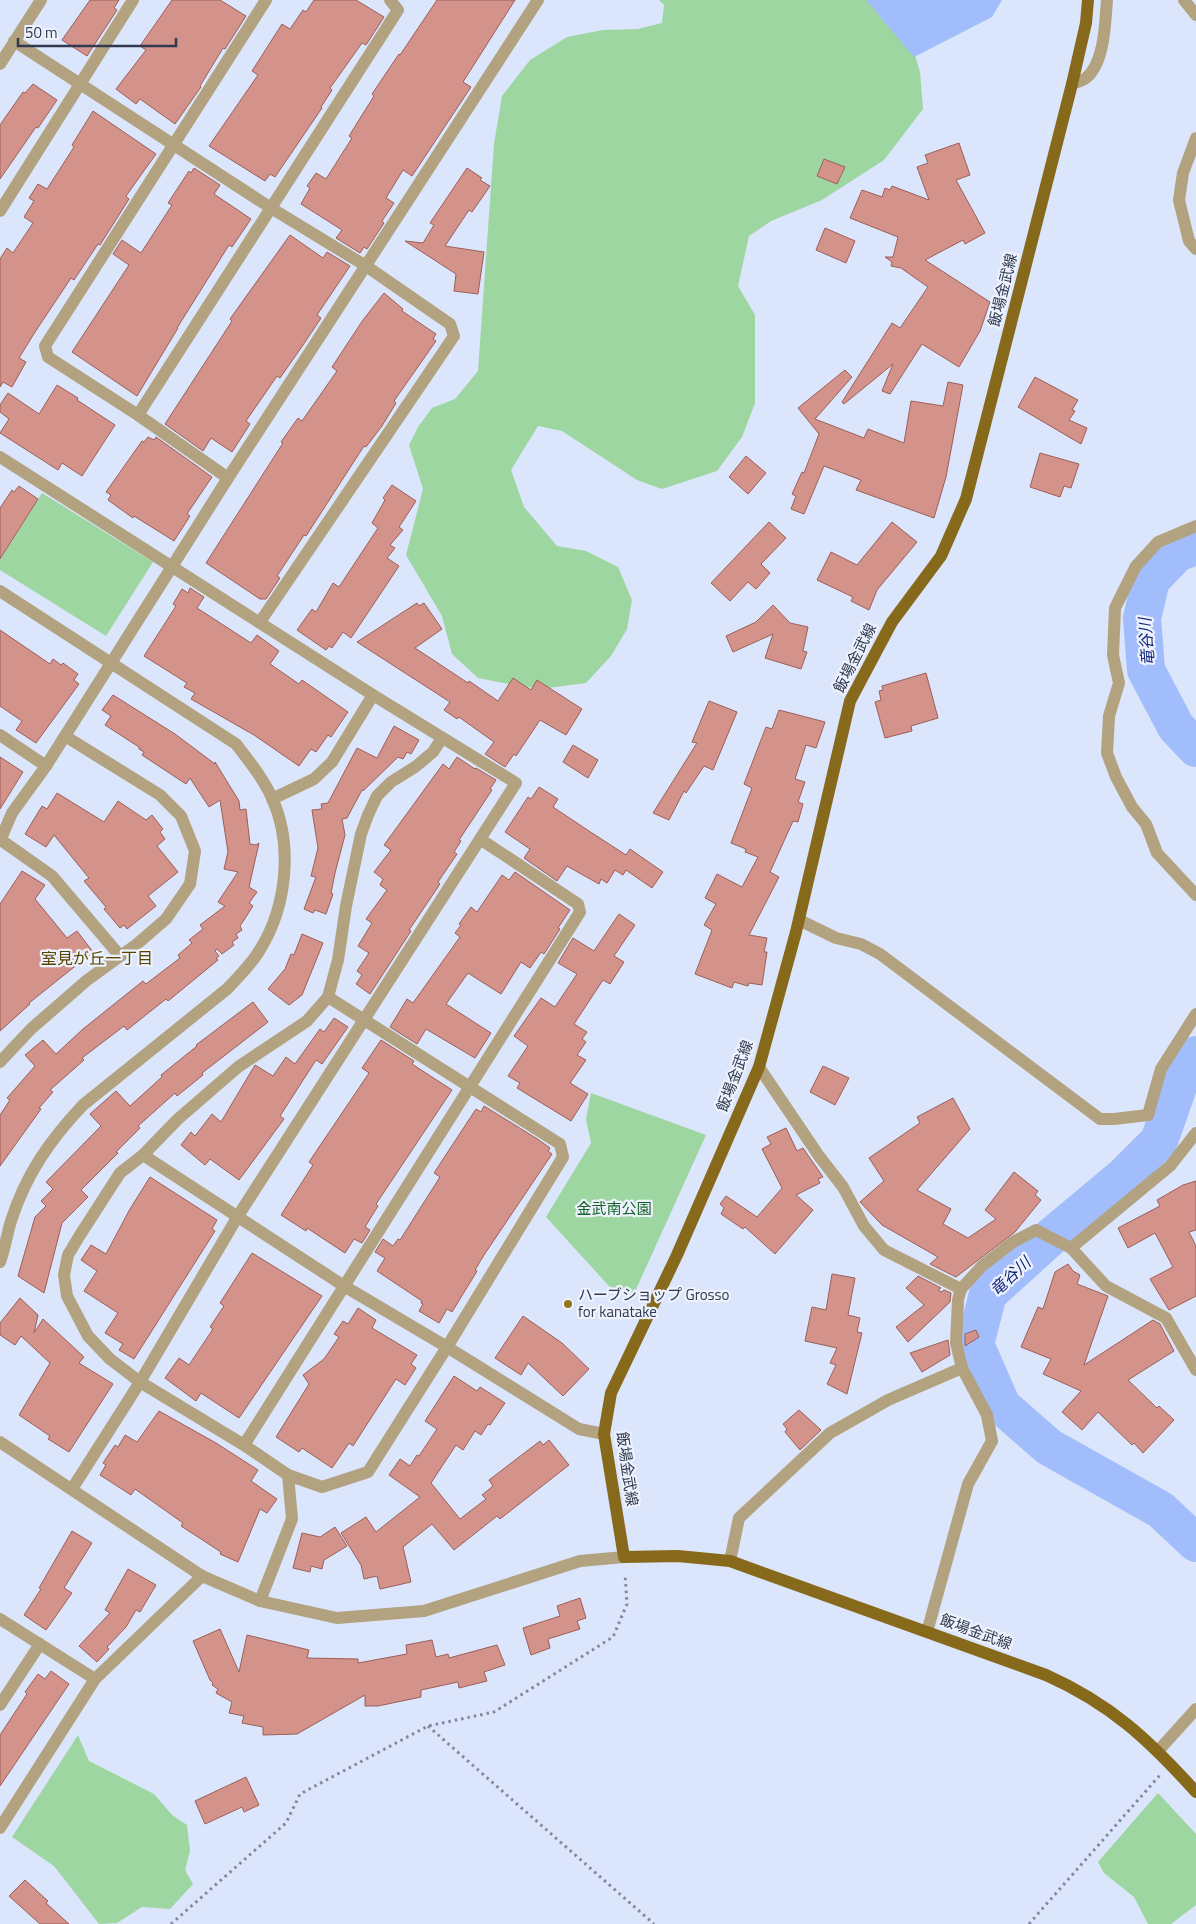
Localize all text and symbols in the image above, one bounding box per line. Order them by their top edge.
scale bar [18,15,175,47]
text: 50 m [25,21,58,44]
street label: 飯場金武線 [982,251,1023,329]
water label: 竜谷川 [1132,615,1160,667]
street label: 飯場金武線 [827,619,882,696]
district label: 室見が丘一丁目 [41,946,153,970]
street label: 飯場金武線 [710,1037,759,1115]
park label: 金武南公園 [576,1197,652,1220]
water label: 竜谷川 [984,1249,1037,1301]
place label: ハーブショップ Grosso for kanatake [578,1283,730,1323]
marker: ハーブショップ Grosso for kanatake [562,1298,574,1310]
street label: 飯場金武線 [611,1430,644,1508]
street label: 飯場金武線 [937,1608,1015,1655]

